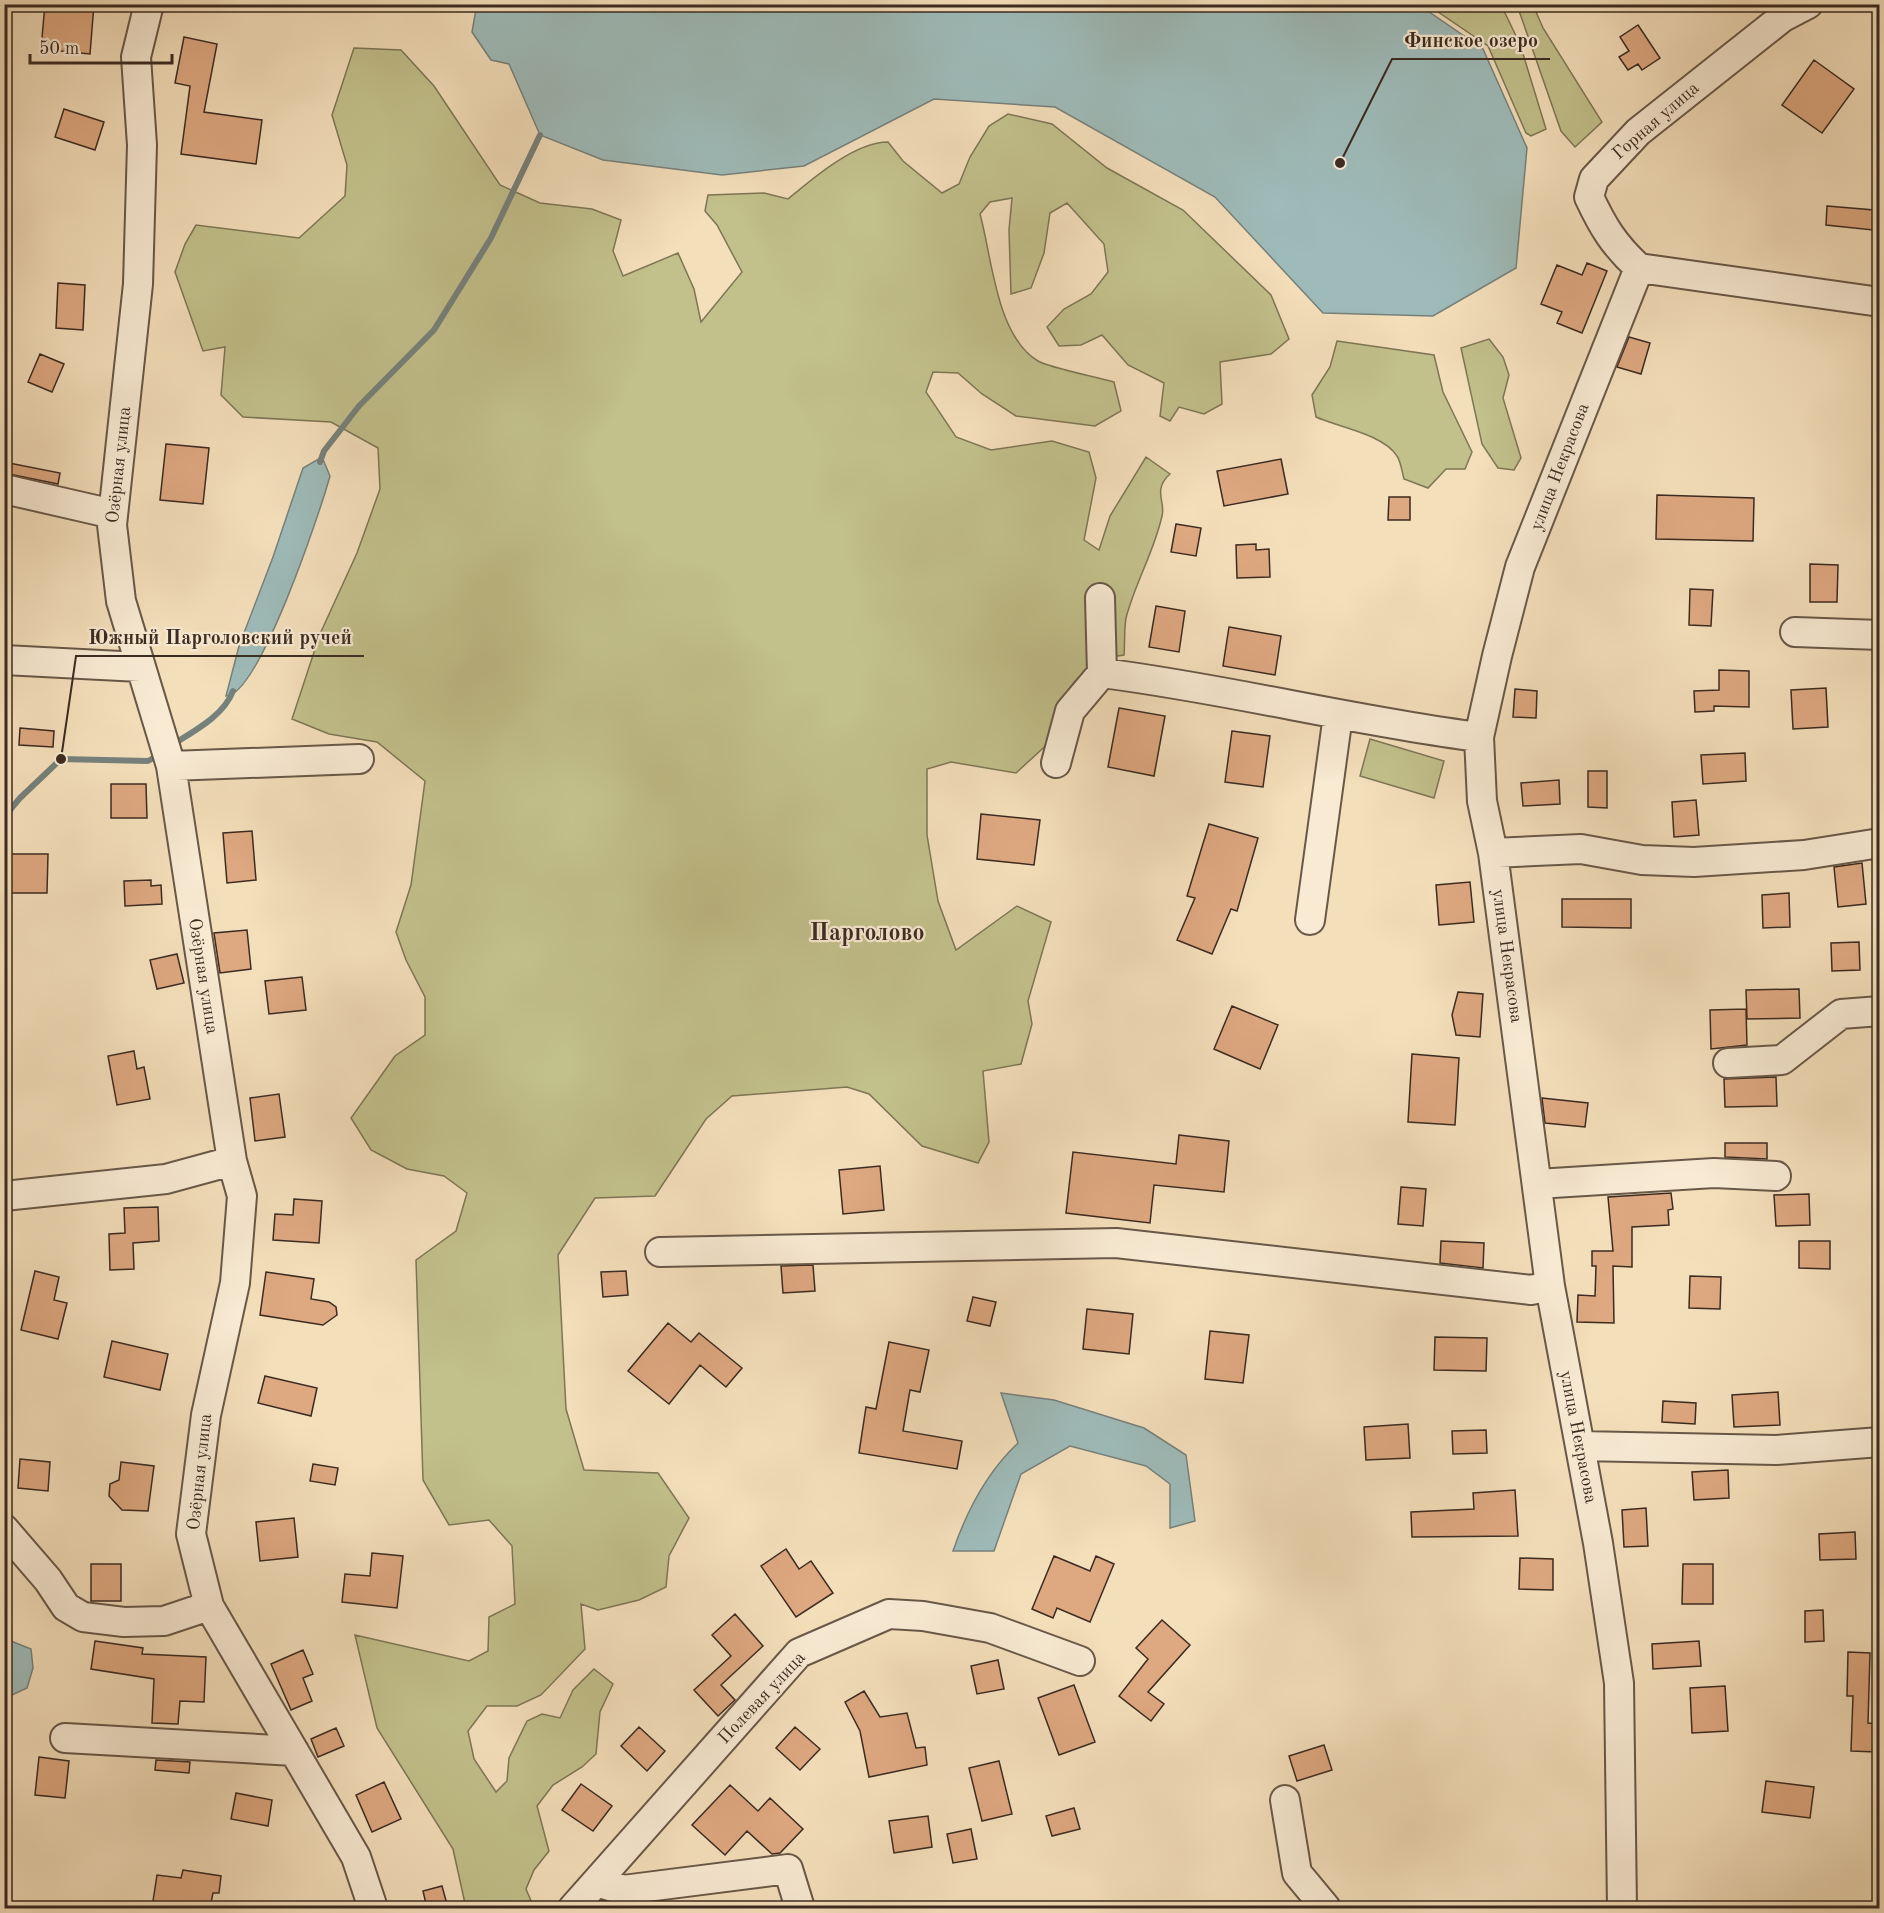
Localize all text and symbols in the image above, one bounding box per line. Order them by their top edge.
callout: Финское озеро [1392,21,1550,59]
scale bar [30,27,172,65]
text: Финское озеро [1404,32,1538,52]
text: 50 m [39,40,79,58]
street label: Горная улица [1609,79,1703,163]
street label: улица Некрасова [1527,401,1593,533]
street label: Озёрная улица [104,406,134,524]
callout: Южный Парголовский ручей [76,618,364,656]
text: Южный Парголовский ручей [88,629,352,649]
street label: улица Некрасова [1489,888,1525,1024]
street label: Озёрная улица [185,917,221,1035]
district label: Парголово [809,922,925,946]
street label: улица Некрасова [1556,1369,1600,1505]
street label: Озёрная улица [185,1413,215,1531]
street label: Полевая улица [715,1648,809,1747]

